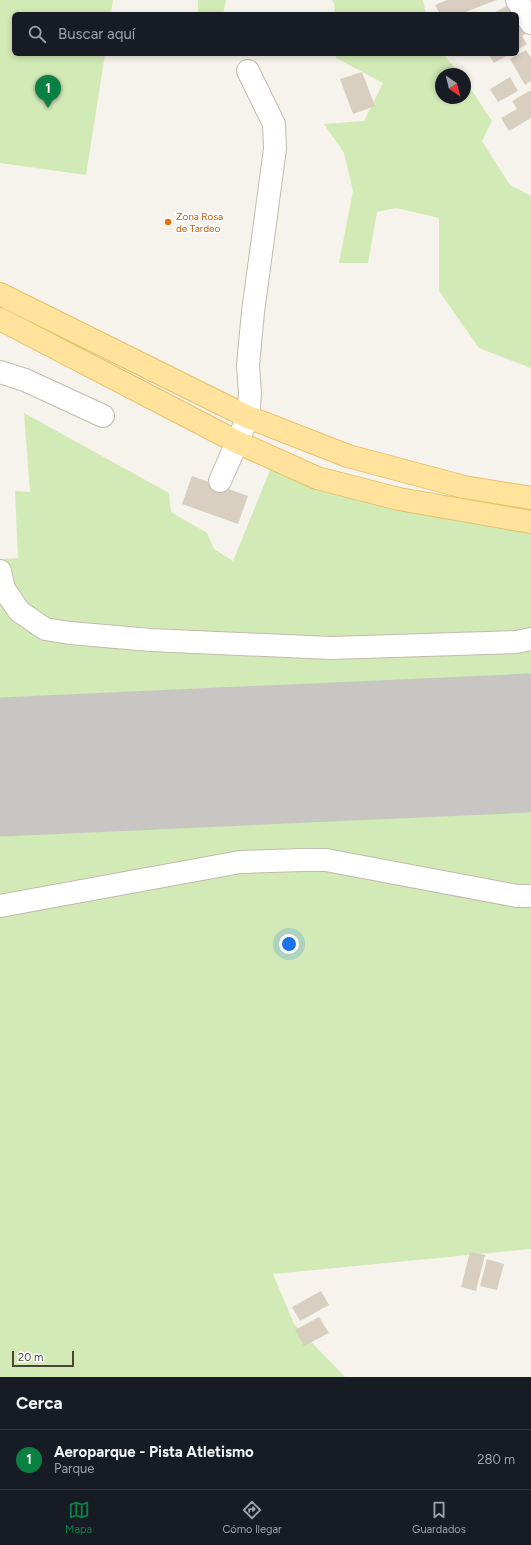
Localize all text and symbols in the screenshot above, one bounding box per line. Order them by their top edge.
search box [12,12,519,56]
icon: search [26,23,48,45]
text: Buscar aquí [58,25,135,43]
north arrow [435,68,471,104]
pin: 1 [35,75,61,108]
place label: Zona Rosa de Tardeo [176,210,223,235]
marker: Zona Rosa de Tardeo [163,217,173,227]
your location [279,934,299,954]
scale bar [12,1349,74,1368]
text: 20 m [18,1351,43,1364]
text: Cerca [16,1393,63,1413]
text: Aeroparque - Pista Atletismo [54,1443,254,1461]
text: 1 [26,1452,32,1467]
text: 280 m [477,1452,515,1467]
text: Parque [54,1461,94,1476]
tab: Mapa [65,1499,92,1536]
tab: Cómo llegar [222,1499,282,1536]
tab: Guardados [412,1499,466,1536]

